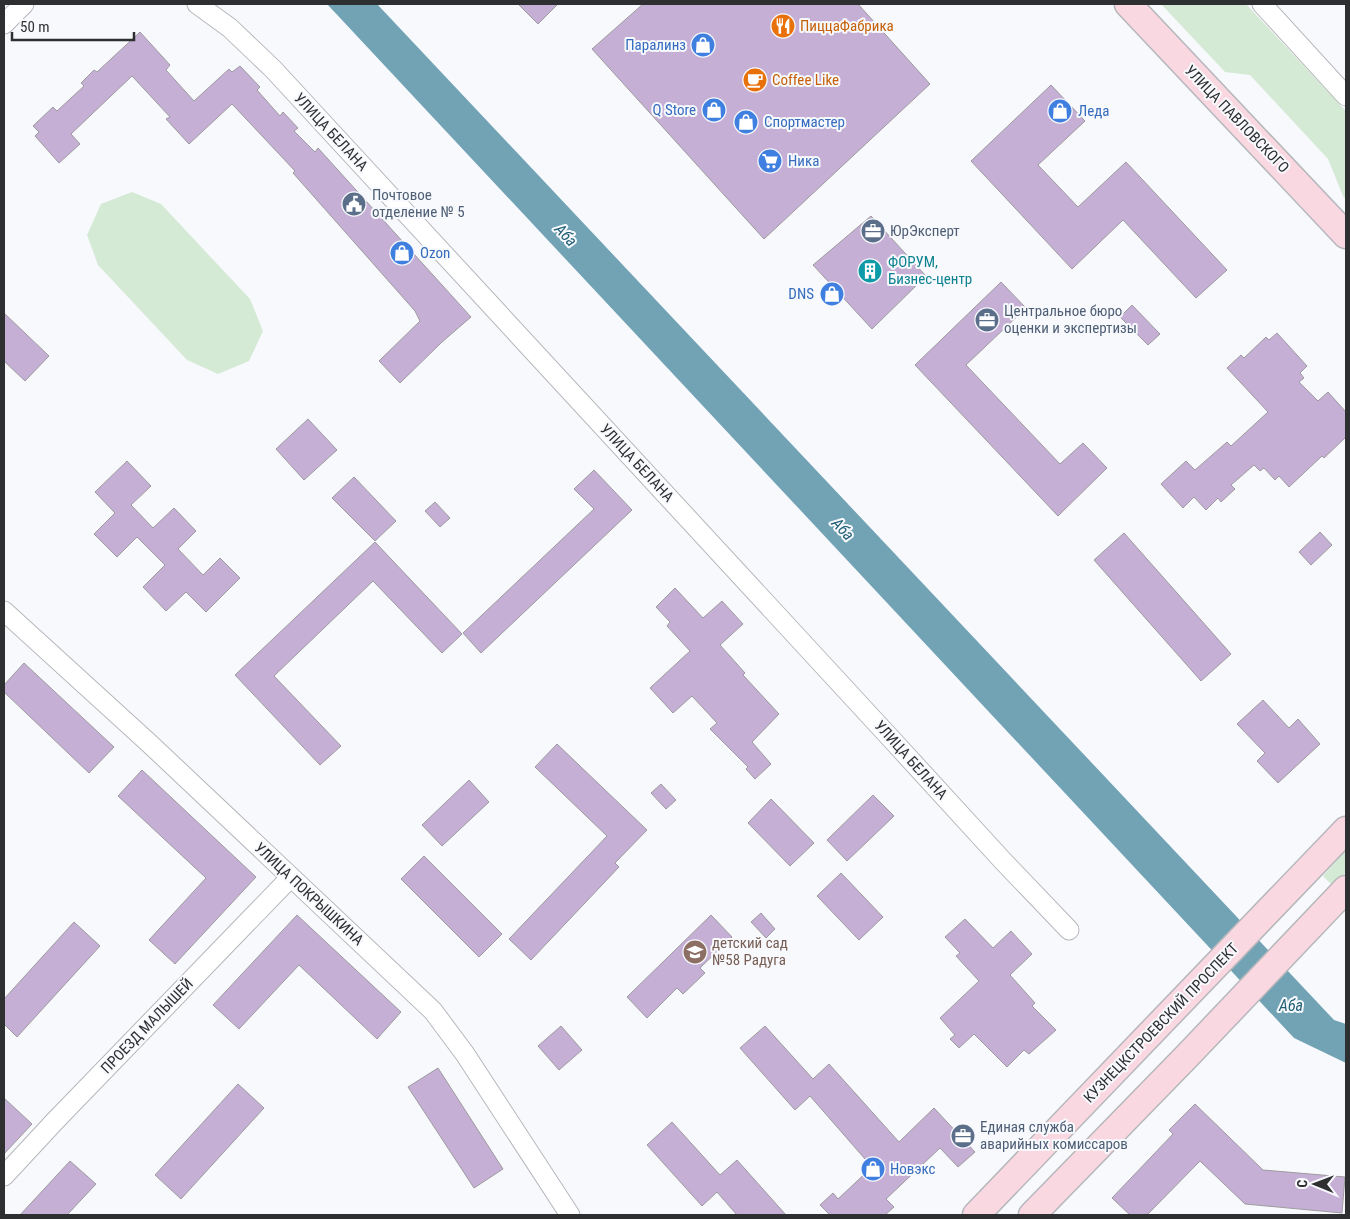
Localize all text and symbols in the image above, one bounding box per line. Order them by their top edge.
scale bar [12,10,135,42]
restaurant icon: ПиццаФабрика [770,13,796,39]
place label: ПиццаФабрика [800,17,894,35]
text: 50 m [20,18,50,36]
shop icon: Паралинз [690,32,716,58]
place label: Паралинз [625,36,686,54]
street label: УЛИЦА ПАВЛОВСКОГО [1181,62,1293,176]
cafe icon: Coffee Like [742,67,768,93]
place label: Coffee Like [772,71,839,89]
street label: УЛИЦА БЕЛАНА [290,89,372,175]
shop icon: Q Store [701,97,727,123]
shop icon: Леда [1047,98,1073,124]
place label: Q Store [652,101,696,119]
place label: Леда [1078,102,1110,120]
shop icon: Спортмастер [733,109,759,135]
place label: Спортмастер [764,113,845,131]
supermarket icon: Ника [757,148,783,174]
place label: Ника [788,152,819,170]
place label: Почтовое отделение № 5 [372,186,465,221]
public building icon: Почтовое отделение № 5 [341,191,367,217]
office icon: ЮрЭксперт [860,218,886,244]
water label: Аба [550,219,581,250]
place label: ЮрЭксперт [890,222,960,240]
shop icon: Ozon [389,240,415,266]
place label: Ozon [420,244,450,262]
place label: ФОРУМ, Бизнес-центр [888,253,972,288]
building icon: ФОРУМ, Бизнес-центр [857,258,883,284]
shop icon: DNS [819,281,845,307]
place label: DNS [788,285,814,303]
place label: Центральное бюро оценки и экспертизы [1004,302,1137,337]
office icon: Центральное бюро оценки и экспертизы [974,307,1000,333]
street label: УЛИЦА БЕЛАНА [596,420,678,506]
water label: Аба [827,513,858,544]
street label: УЛИЦА БЕЛАНА [871,717,951,803]
street label: УЛИЦА ПОКРЫШКИНА [251,839,368,949]
place label: детский сад №58 Радуга [712,934,788,969]
school or university icon: детский сад №58 Радуга [682,939,708,965]
street label: КУЗНЕЦКСТРОЕВСКИЙ ПРОСПЕКТ [1080,939,1242,1107]
street label: ПРОЕЗД МАЛЫШЕЙ [97,975,197,1077]
water label: Аба [1278,996,1303,1015]
place label: Единая служба аварийных комиссаров [980,1118,1128,1153]
office icon: Единая служба аварийных комиссаров [950,1123,976,1149]
shop icon: Новэкс [860,1156,886,1182]
north arrow [1290,1159,1340,1209]
place label: Новэкс [890,1160,936,1178]
text: С [1294,1180,1310,1188]

